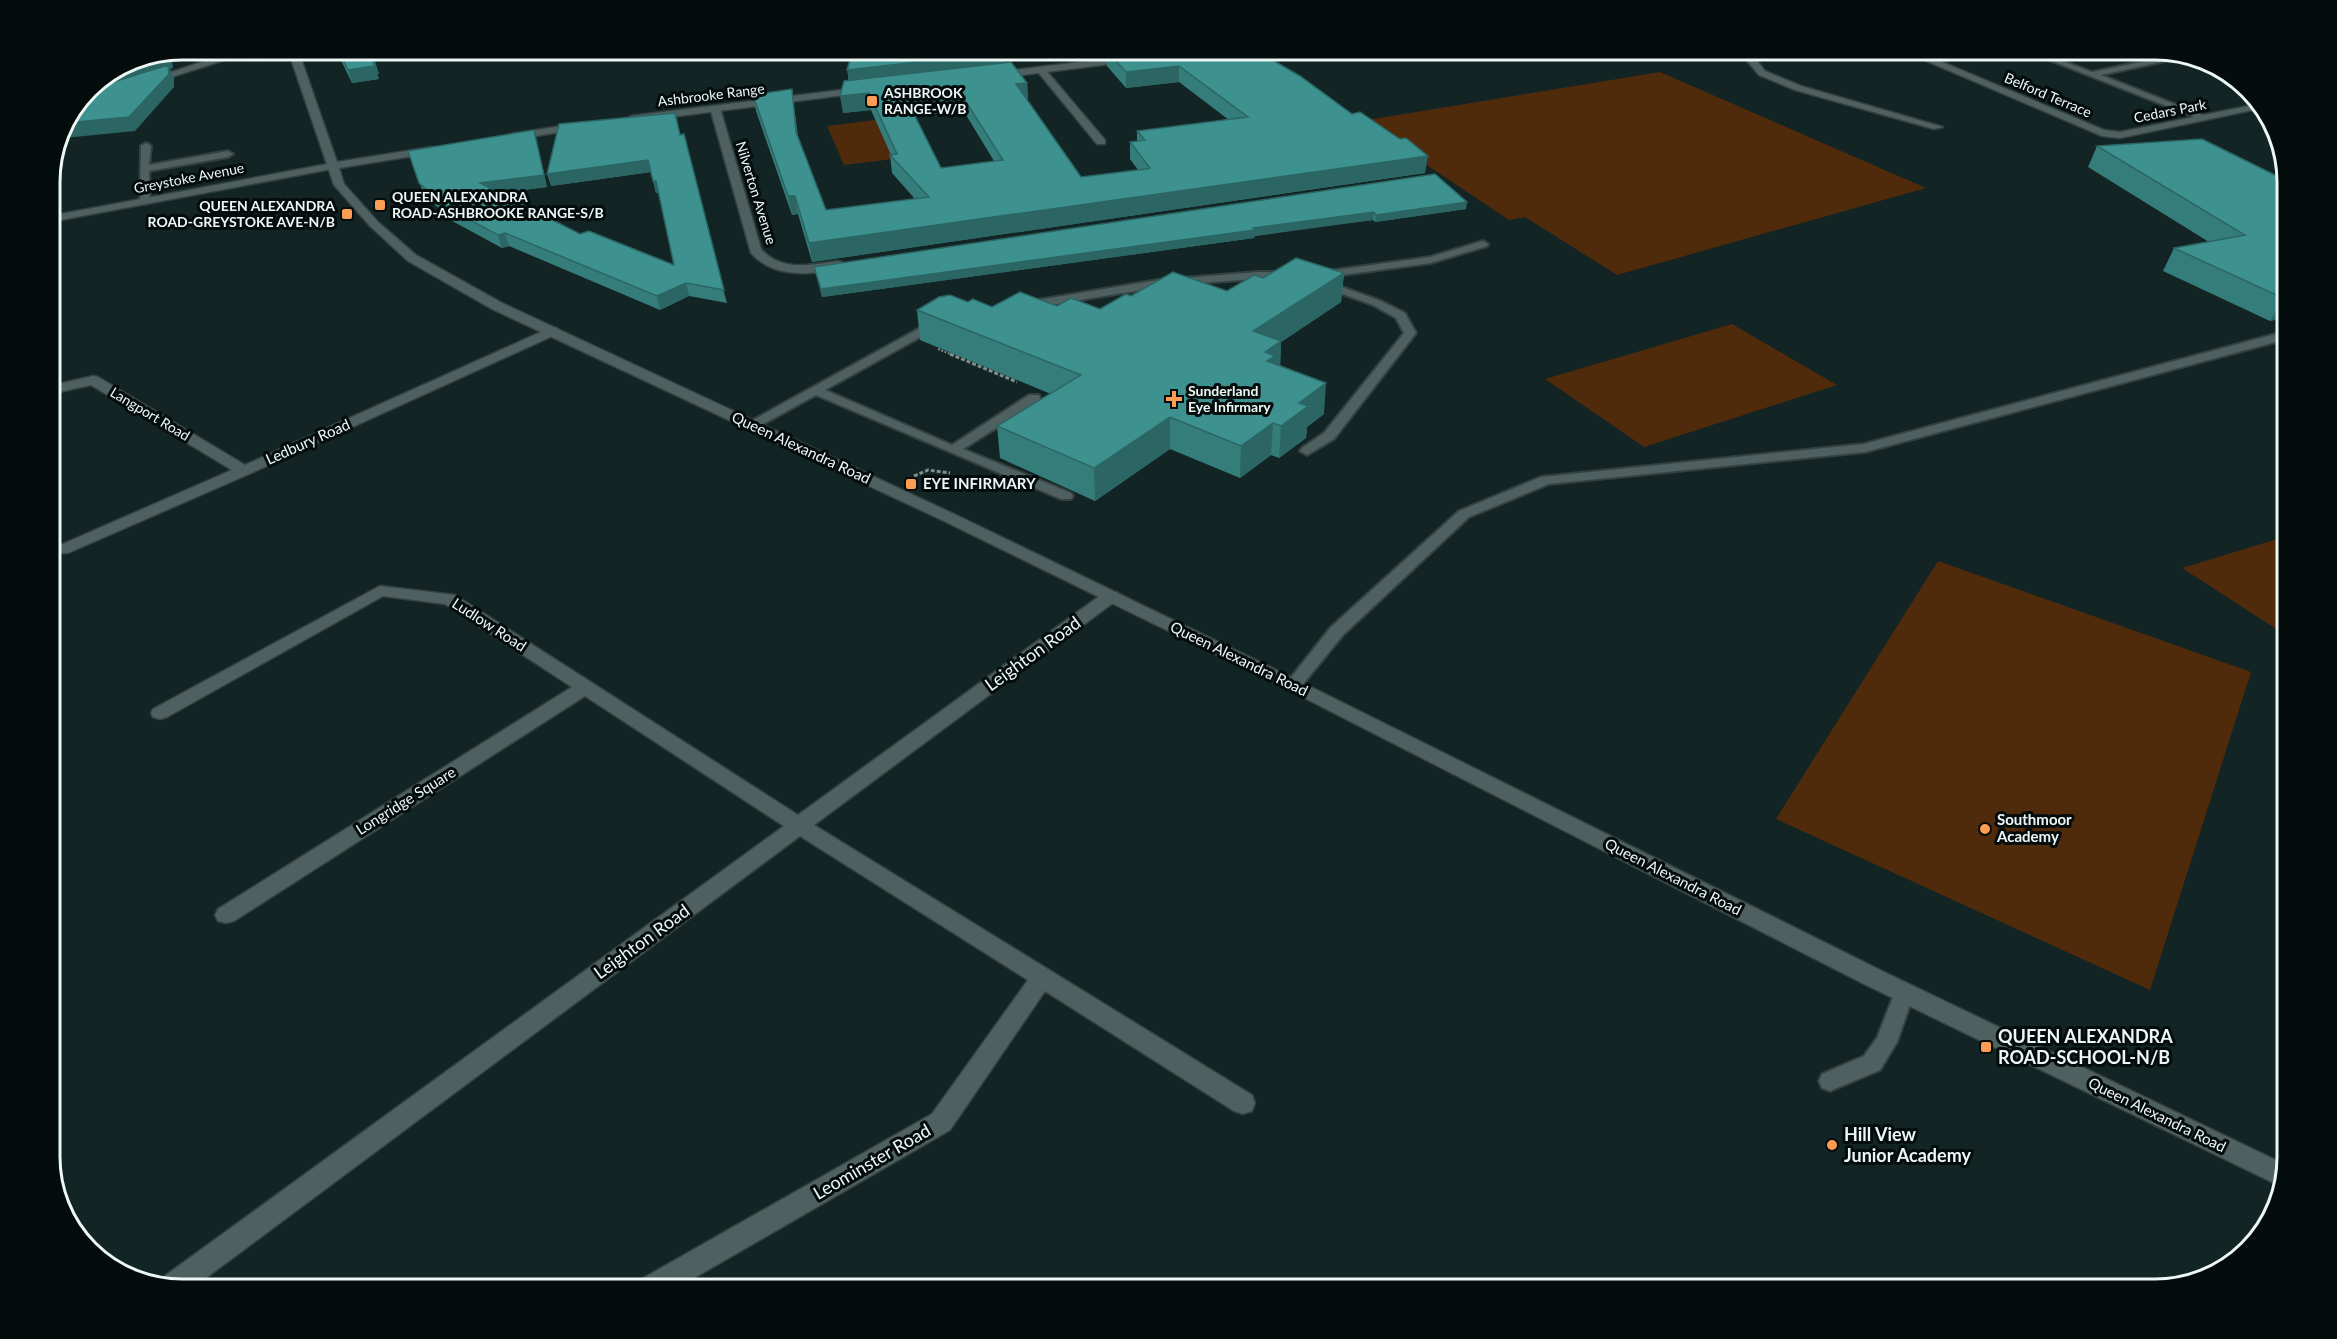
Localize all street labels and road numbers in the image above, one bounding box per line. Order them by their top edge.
street label: Belford Terrace [2002,69,2094,121]
street label: Ashbrooke Range [657,80,765,109]
street label: Cedars Park [2132,95,2208,126]
street label: Nilverton Avenue [733,139,780,246]
street label: Greystoke Avenue [132,159,245,197]
street label: Langport Road [107,383,193,444]
street label: Queen Alexandra Road [729,407,874,487]
street label: Ledbury Road [263,415,352,468]
street label: Ludlow Road [449,594,530,655]
street label: Leighton Road [980,611,1085,695]
street label: Queen Alexandra Road [1168,617,1311,699]
street label: Longridge Square [352,762,459,838]
street label: Queen Alexandra Road [1602,834,1745,918]
street label: Leighton Road [589,899,694,983]
street label: Queen Alexandra Road [2086,1073,2229,1155]
street label: Leominster Road [809,1119,934,1204]

